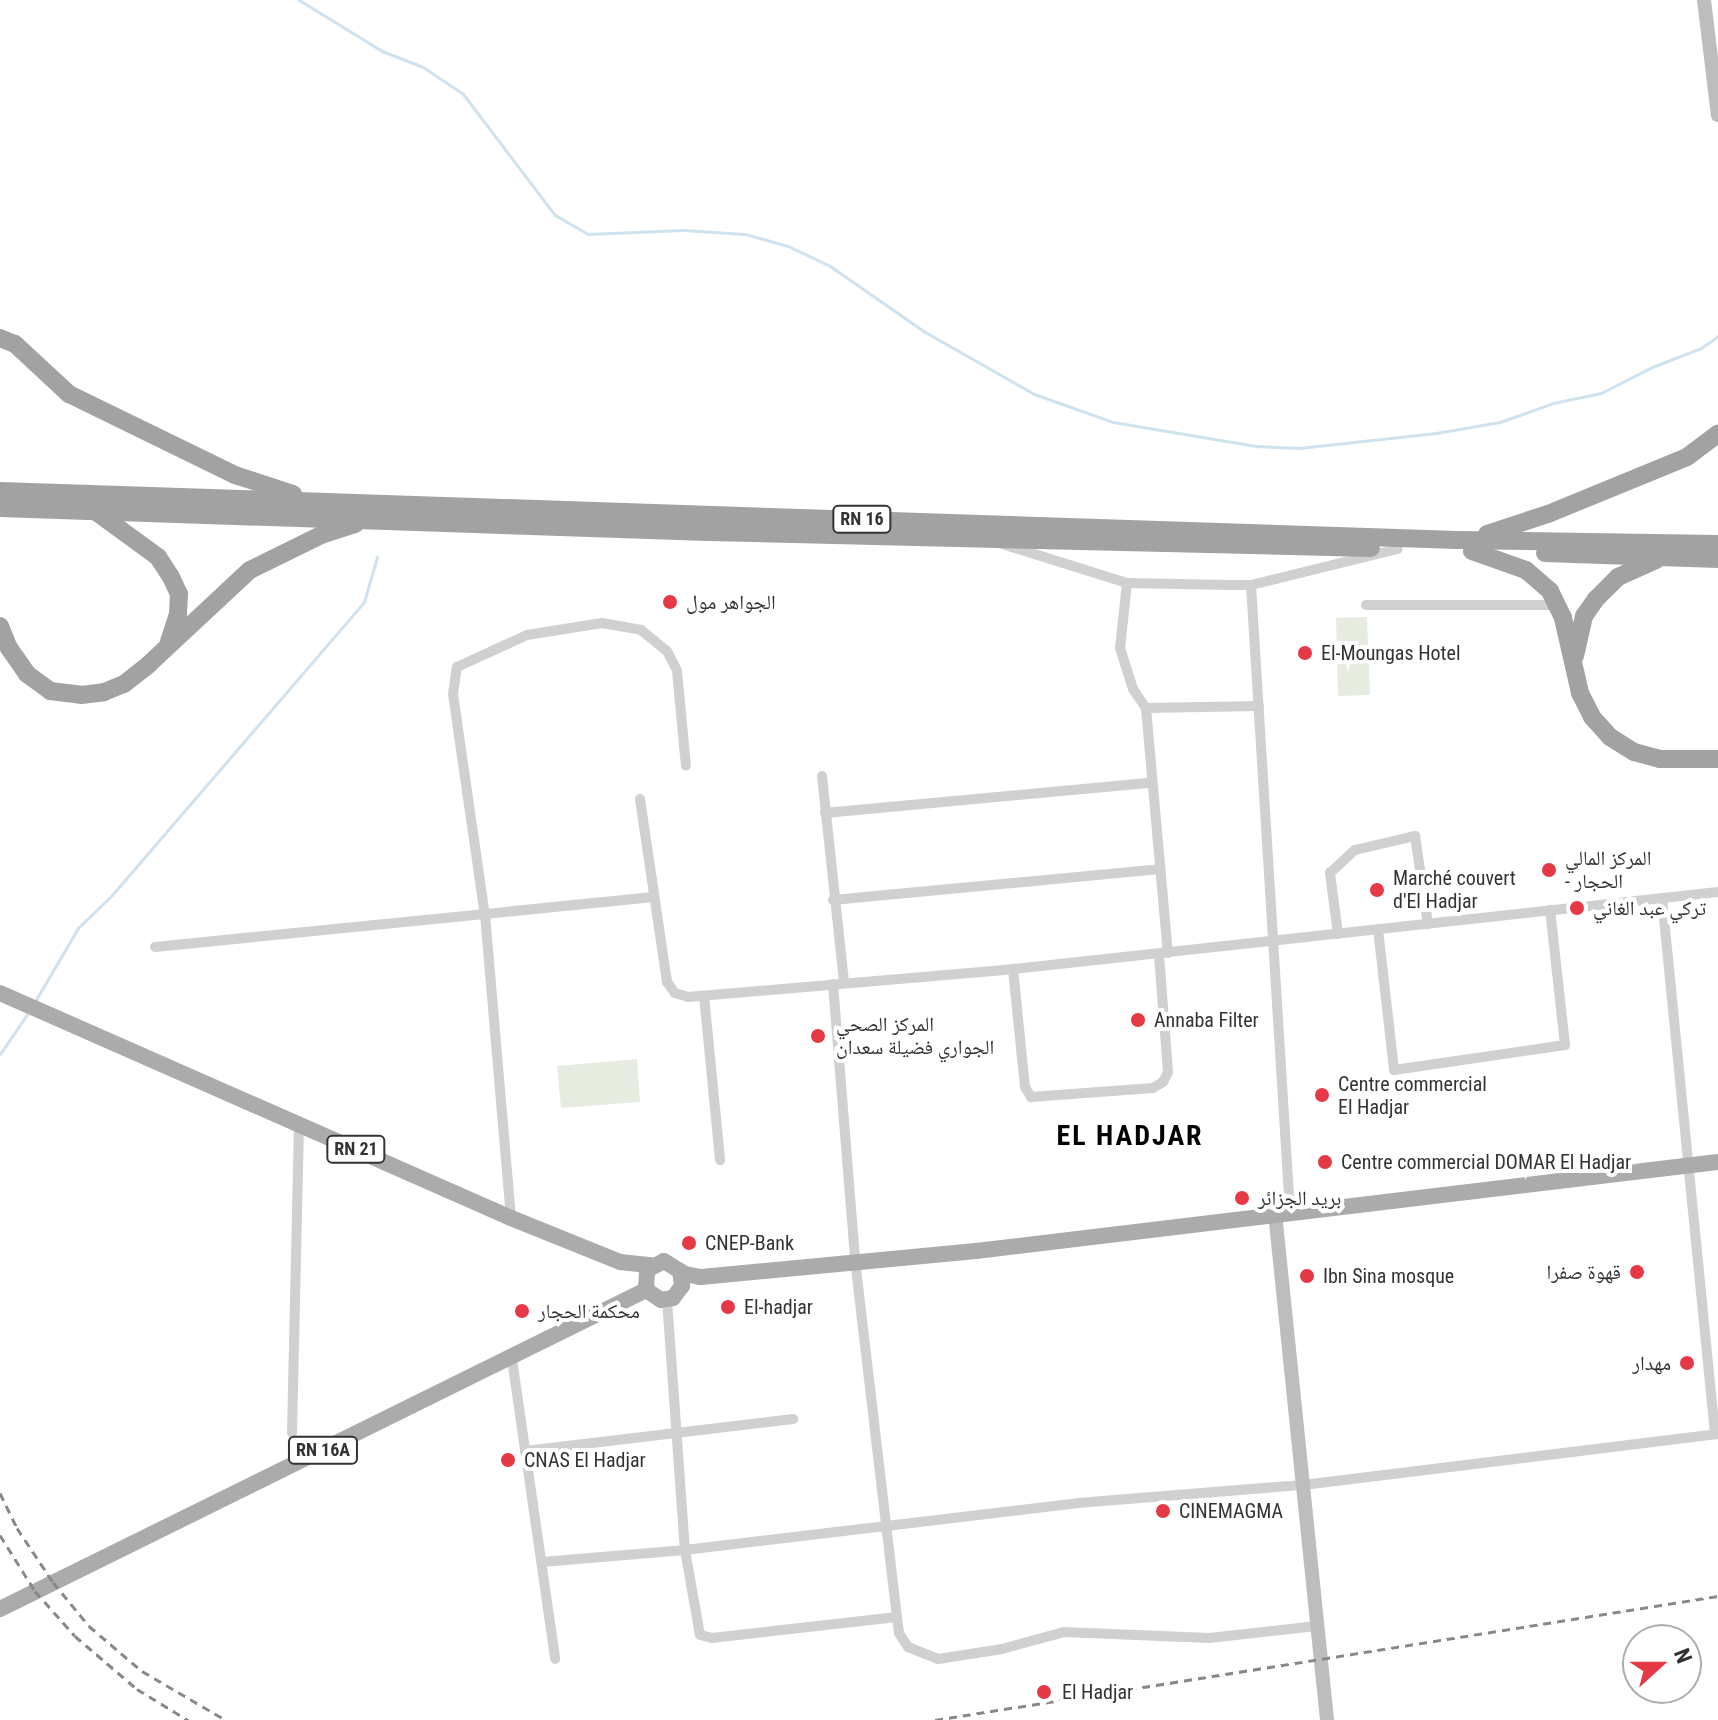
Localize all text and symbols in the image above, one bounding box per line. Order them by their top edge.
road number: RN 16 [832,505,892,533]
place label: الجواهر مول [686,590,776,614]
marker: الجواهر مول [661,593,679,611]
place label: El-Moungas Hotel [1321,641,1460,665]
marker: El-Moungas Hotel [1296,644,1314,662]
place label: المركز المالي - الحجار [1565,846,1652,893]
marker: المركز المالي - الحجار [1540,861,1558,879]
place label: Marché couvert d'El Hadjar [1393,866,1516,913]
marker: Marché couvert d'El Hadjar [1368,881,1386,899]
place label: تركي عبد الغاني [1593,896,1706,920]
marker: تركي عبد الغاني [1568,899,1586,917]
place label: Annaba Filter [1154,1008,1259,1032]
marker: Annaba Filter [1129,1011,1147,1029]
place label: المركز الصحي الجواري فضيلة سعدان [836,1012,994,1059]
marker: المركز الصحي الجواري فضيلة سعدان [807,1025,829,1047]
place label: Centre commercial El Hadjar [1338,1072,1487,1119]
marker: Centre commercial El Hadjar [1313,1086,1331,1104]
district label: EL HADJAR [1056,1119,1204,1153]
road number: RN 21 [326,1135,386,1163]
place label: Centre commercial DOMAR El Hadjar [1341,1150,1631,1174]
marker: Centre commercial DOMAR El Hadjar [1316,1153,1334,1171]
place label: بريد الجزائر [1258,1186,1341,1210]
marker: بريد الجزائر [1233,1189,1251,1207]
place label: CNEP-Bank [705,1231,794,1255]
marker: CNEP-Bank [680,1234,698,1252]
place label: قهوة صفرا [1547,1260,1621,1284]
marker: قهوة صفرا [1628,1263,1646,1281]
place label: Ibn Sina mosque [1323,1264,1454,1288]
marker: Ibn Sina mosque [1298,1267,1316,1285]
place label: El-hadjar [744,1295,813,1319]
marker: El-hadjar [719,1298,737,1316]
place label: محكمة الحجار [538,1299,640,1323]
marker: محكمة الحجار [513,1302,531,1320]
place label: مهدار [1632,1351,1671,1375]
marker: مهدار [1678,1354,1696,1372]
road number: RN 16A [287,1436,359,1464]
place label: CNAS El Hadjar [524,1448,646,1472]
marker: CNAS El Hadjar [499,1451,517,1469]
place label: CINEMAGMA [1179,1499,1283,1523]
marker: CINEMAGMA [1154,1502,1172,1520]
north arrow [1622,1624,1702,1704]
text: N [1669,1645,1697,1667]
place label: El Hadjar [1062,1680,1133,1704]
marker: El Hadjar [1033,1681,1055,1703]

